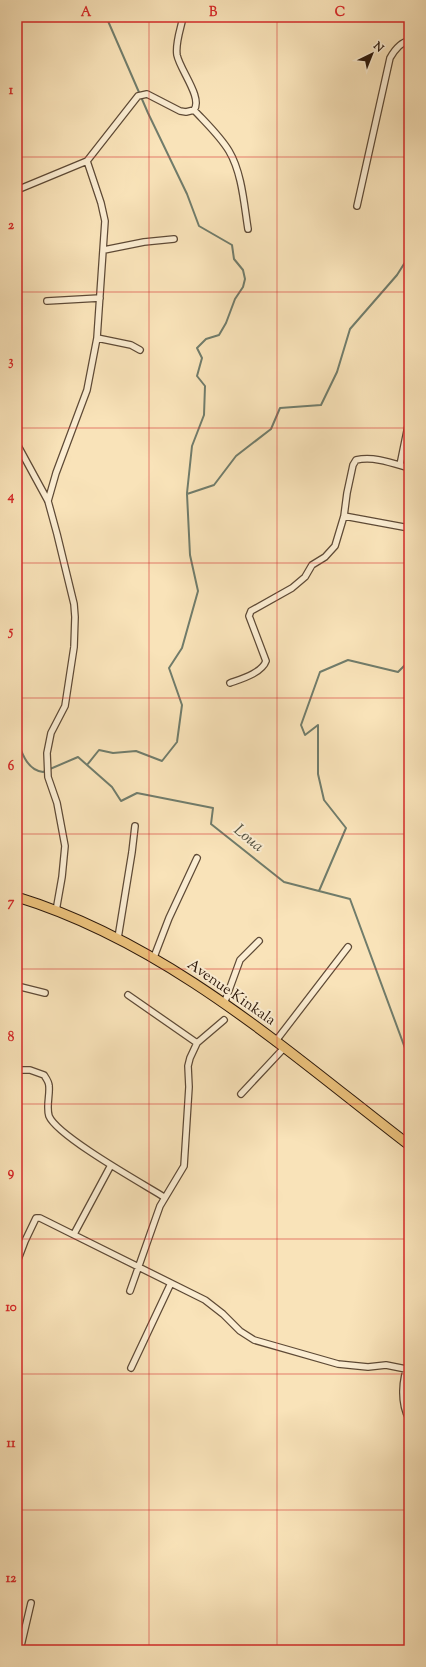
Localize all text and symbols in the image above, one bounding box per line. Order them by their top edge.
text: A [81,4,92,22]
text: B [209,4,218,22]
text: C [335,4,345,22]
north arrow [352,34,392,74]
text: N [369,38,387,56]
text: 1 [9,82,14,100]
text: 2 [8,217,15,235]
text: 3 [8,353,14,371]
text: 4 [7,488,15,506]
text: 5 [8,623,14,641]
text: 6 [8,758,15,776]
water label: Loua [228,820,268,858]
text: 7 [8,894,15,912]
street label: Avenue Kinkala [183,955,279,1031]
text: 8 [8,1029,15,1047]
text: 9 [8,1164,15,1182]
text: 10 [5,1299,17,1317]
text: 11 [7,1435,16,1453]
text: 12 [6,1570,17,1588]

